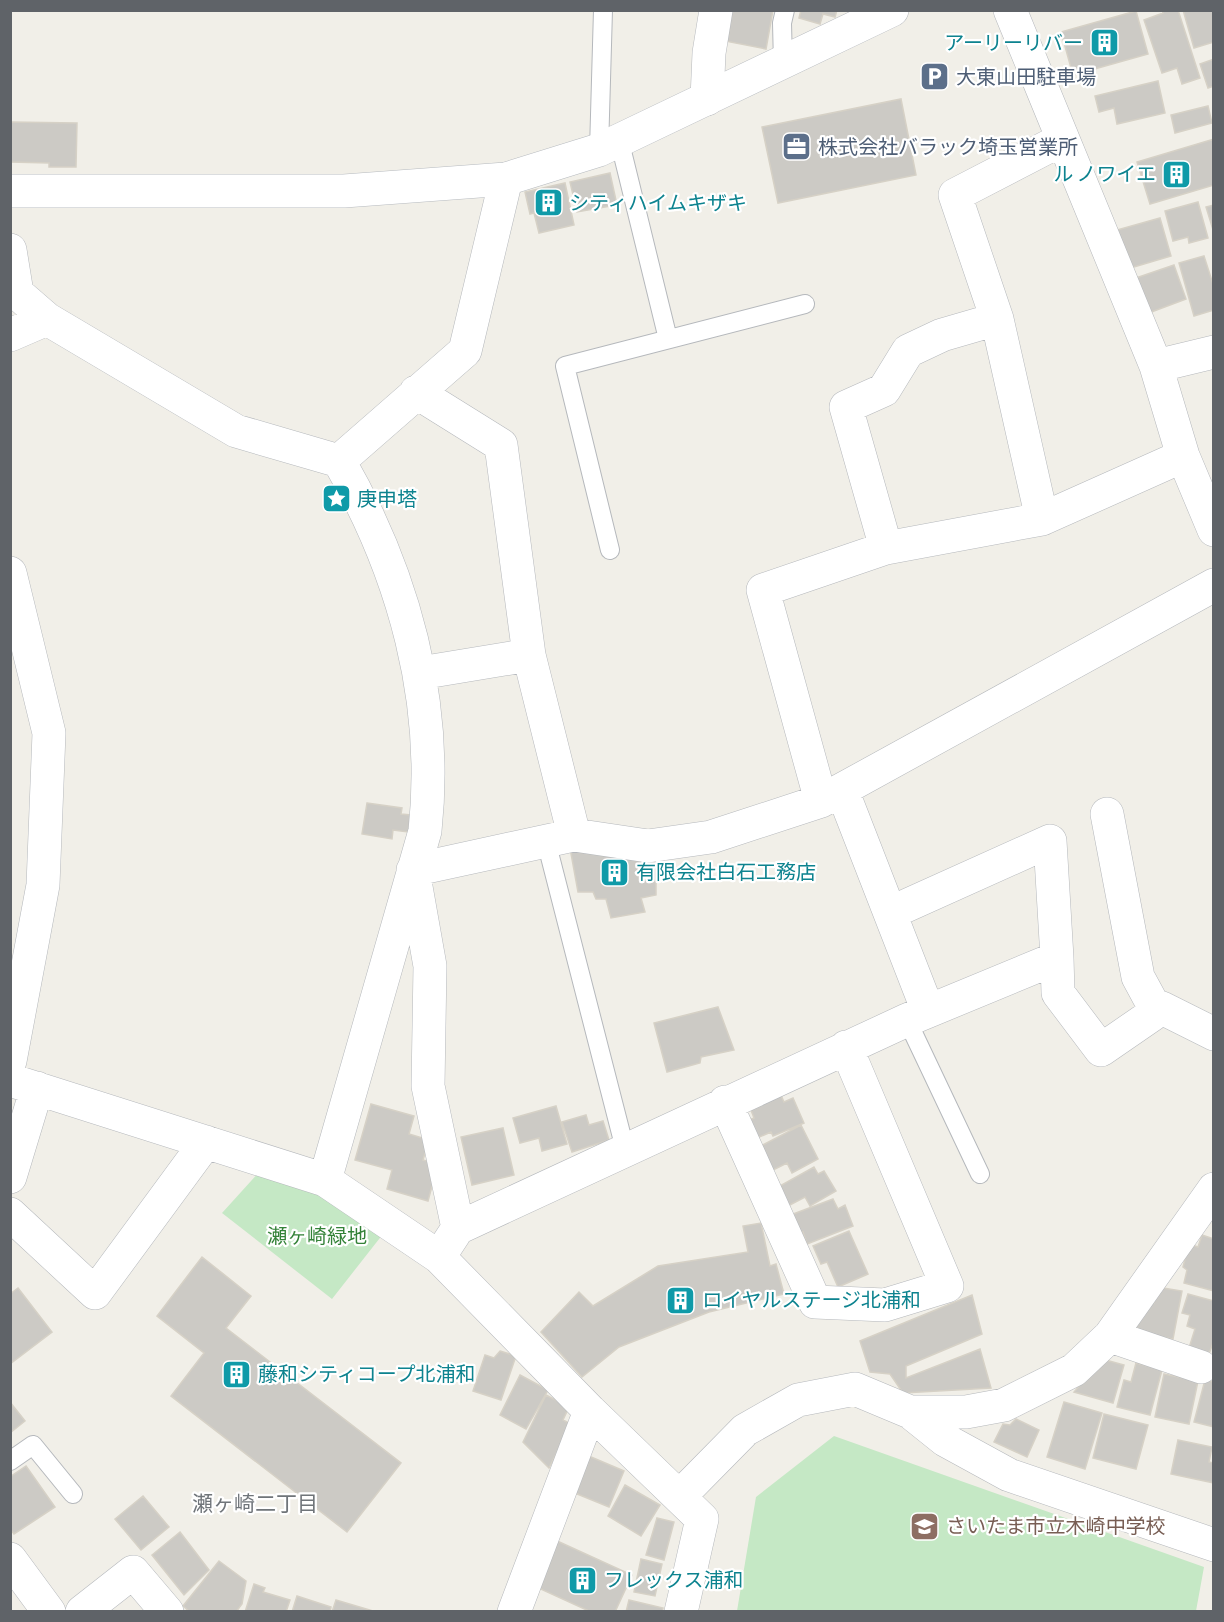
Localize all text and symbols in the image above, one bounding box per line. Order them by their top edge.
building icon: アーリーリバー [1088,27,1120,59]
place label: アーリーリバー [944,31,1083,54]
parking icon: 大東山田駐車場 [919,61,951,93]
place label: 大東山田駐車場 [956,65,1096,88]
office icon: 株式会社バラック埼玉営業所 [781,131,813,163]
place label: 株式会社バラック埼玉営業所 [818,135,1078,158]
building icon: ル ノワイエ [1161,158,1193,190]
place label: ル ノワイエ [1053,162,1156,185]
building icon: シティハイムキザキ [532,187,564,219]
place label: シティハイムキザキ [569,191,747,214]
place icon: 庚申塔 [320,483,352,515]
place label: 庚申塔 [357,487,417,510]
building icon: 有限会社白石工務店 [599,856,631,888]
place label: 有限会社白石工務店 [636,860,816,883]
park label: 瀬ヶ崎緑地 [267,1224,367,1247]
building icon: ロイヤルステージ北浦和 [665,1284,697,1316]
place label: ロイヤルステージ北浦和 [702,1288,921,1311]
building icon: 藤和シティコープ北浦和 [221,1358,253,1390]
place label: 藤和シティコープ北浦和 [258,1362,476,1385]
district label: 瀬ヶ崎二丁目 [192,1491,318,1515]
school or university icon: さいたま市立木崎中学校 [909,1510,941,1542]
place label: さいたま市立木崎中学校 [946,1514,1165,1537]
building icon: フレックス浦和 [567,1564,599,1596]
place label: フレックス浦和 [604,1568,743,1591]

